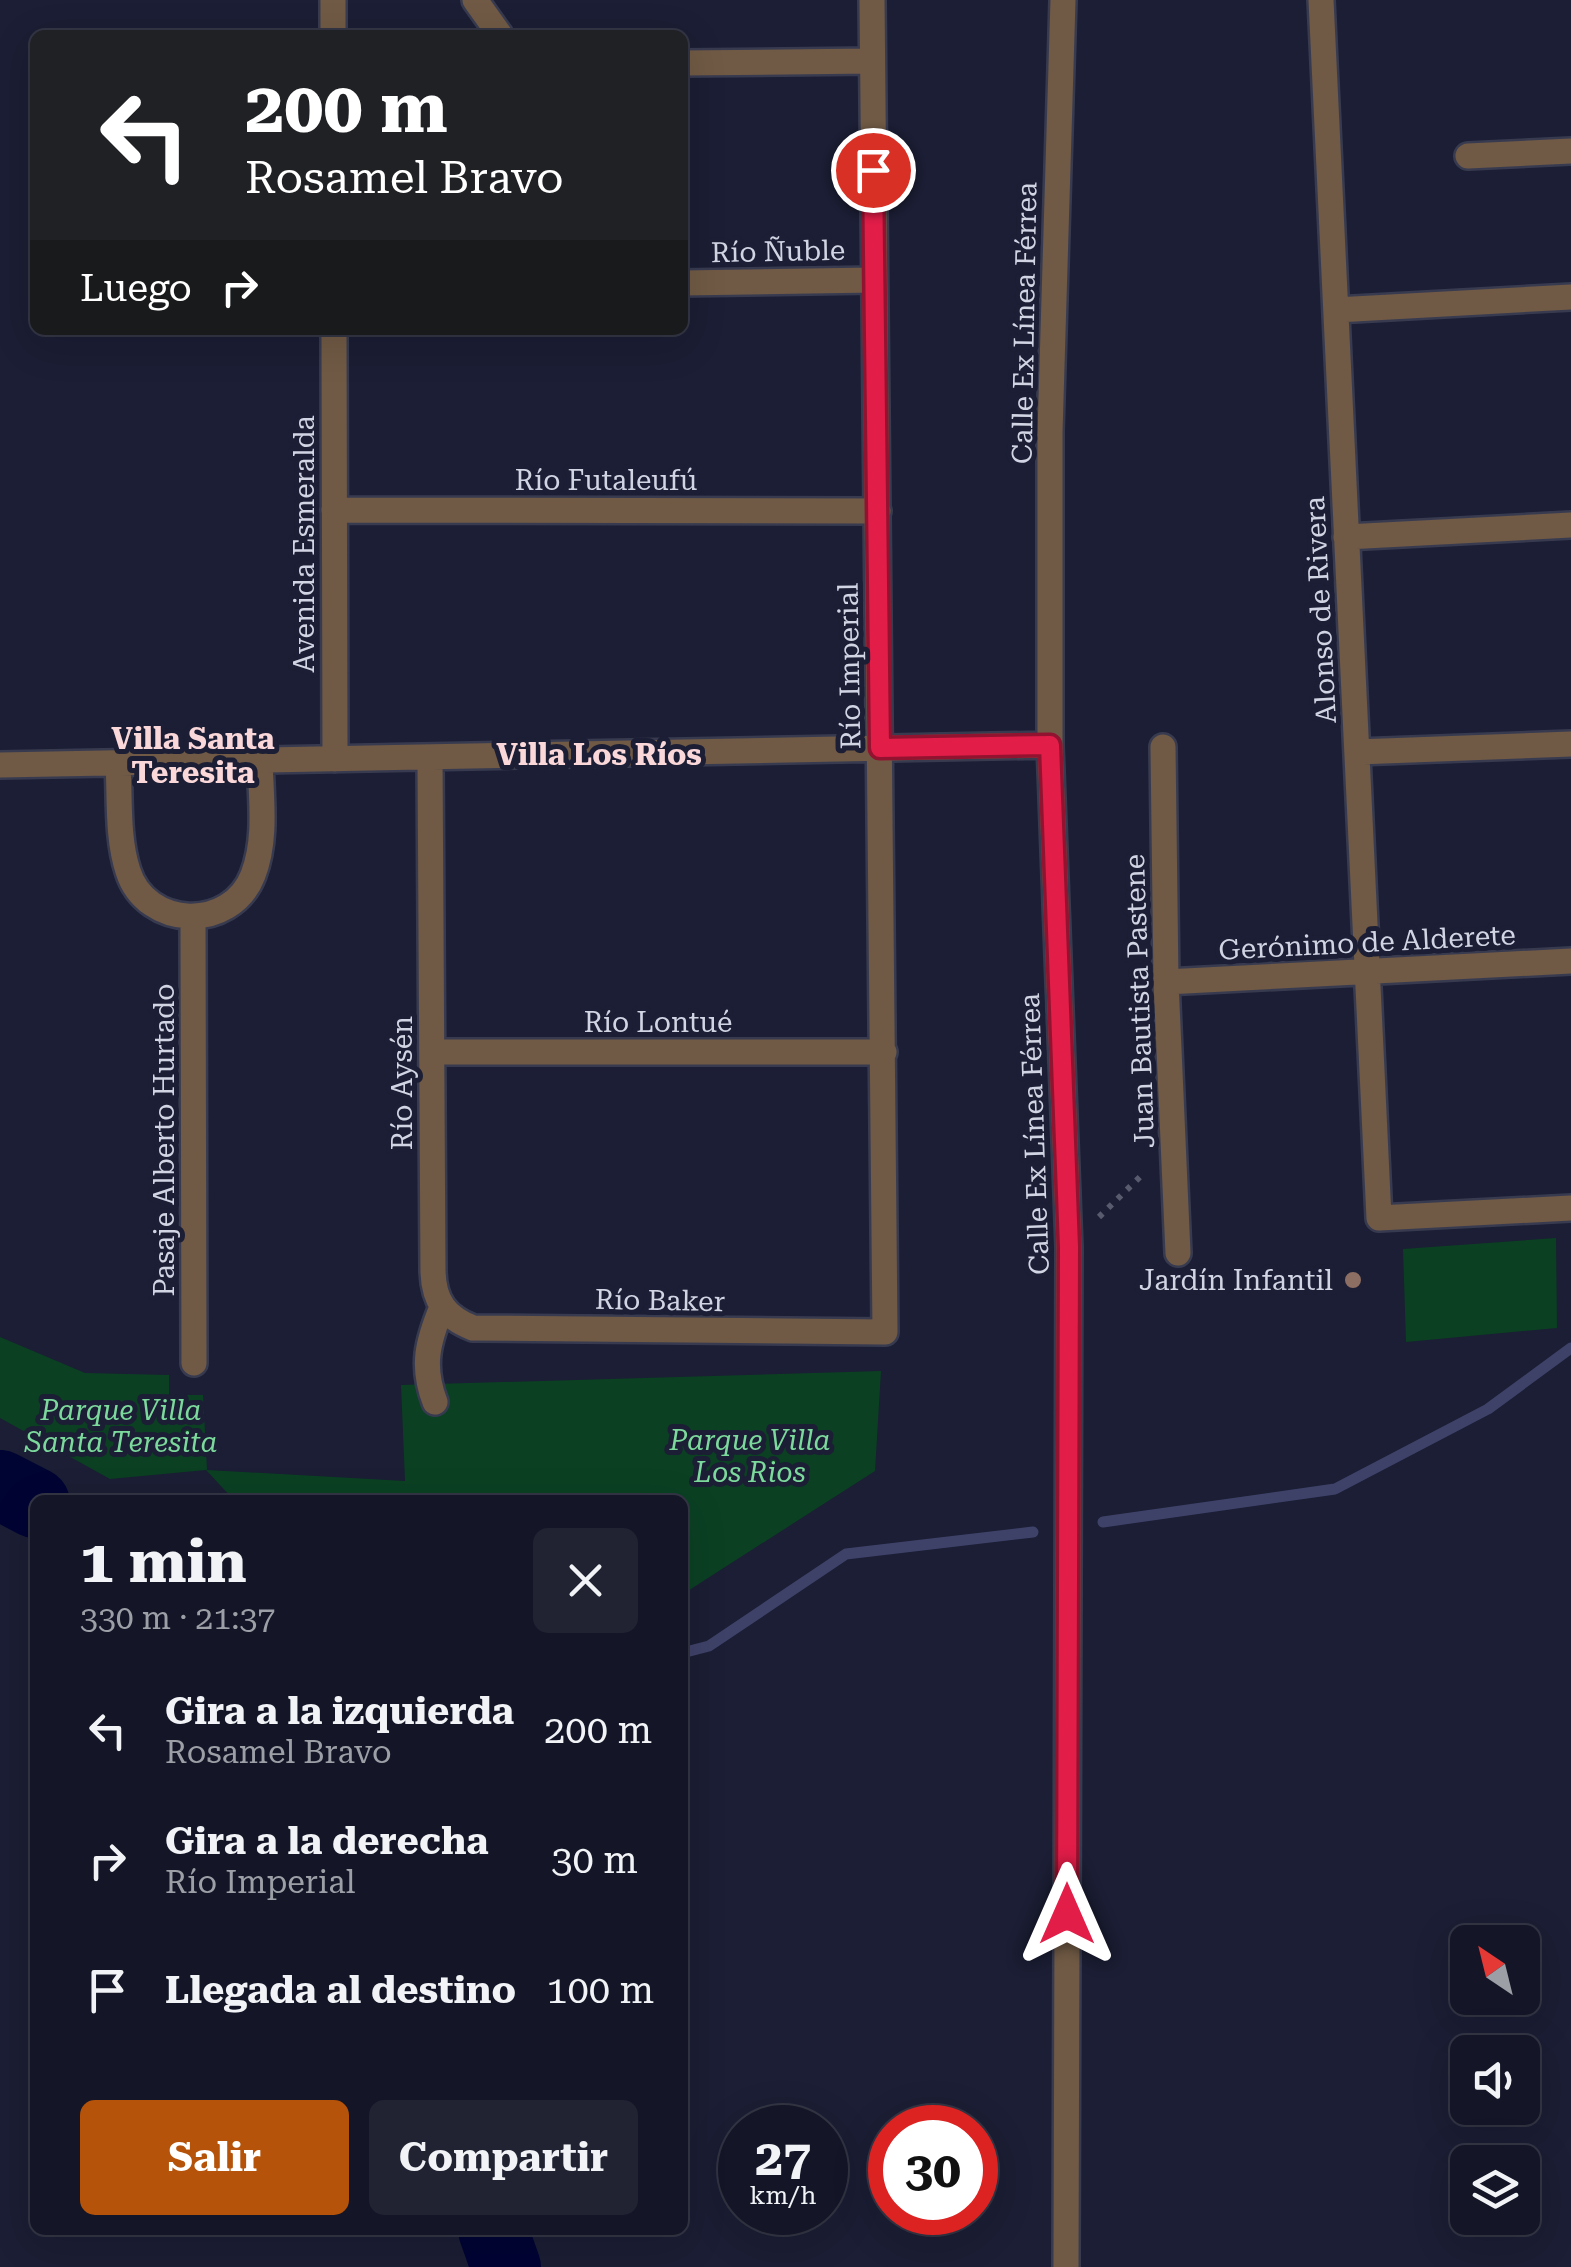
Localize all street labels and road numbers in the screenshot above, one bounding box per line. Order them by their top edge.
street label: Calle Ex Línea Férrea [1006,182,1043,464]
street label: Río Ñuble [711,233,845,269]
street label: Avenida Esmeralda [288,415,321,673]
street label: Río Futaleufú [515,464,697,497]
street label: Alonso de Rivera [1298,495,1343,724]
street label: Río Imperial [832,582,867,750]
street label: Juan Bautista Pastene [1118,853,1161,1149]
street label: Gerónimo de Alderete [1218,918,1516,967]
street label: Pasaje Alberto Hurtado [148,984,181,1296]
street label: Calle Ex Línea Férrea [1013,992,1056,1275]
street label: Río Lontué [584,1006,732,1039]
street label: Río Aysén [386,1016,419,1150]
street label: Río Baker [595,1283,725,1318]

